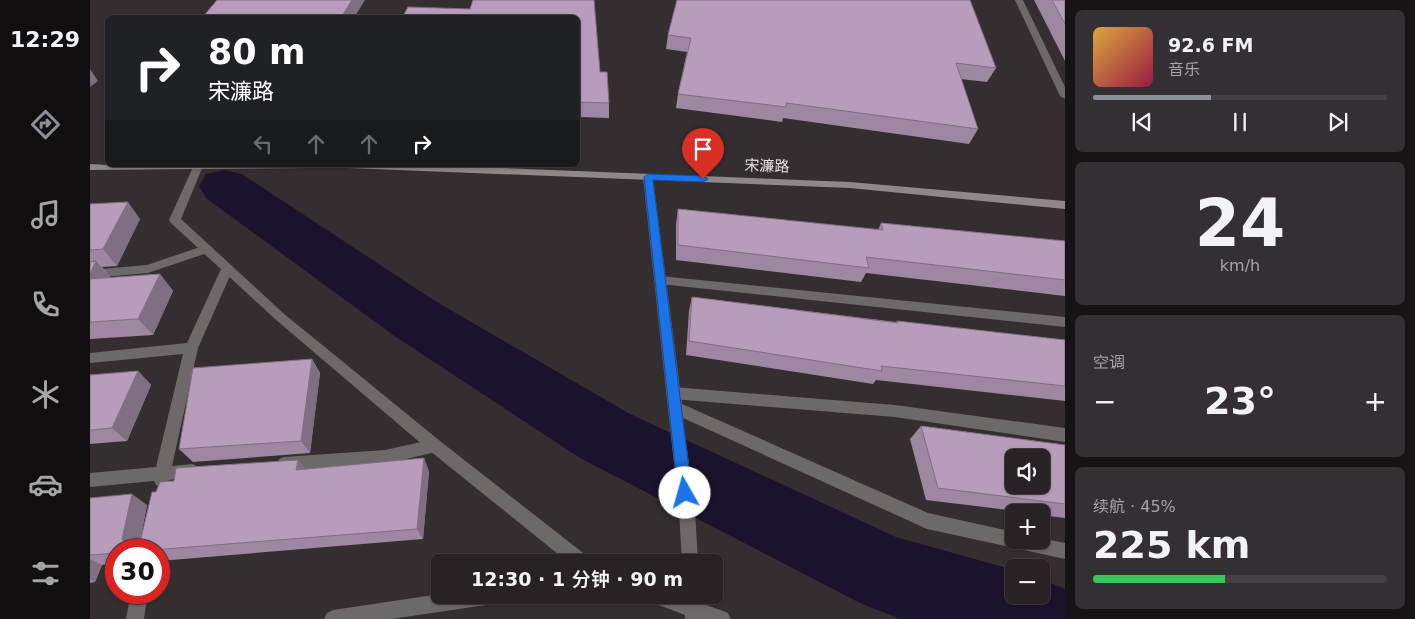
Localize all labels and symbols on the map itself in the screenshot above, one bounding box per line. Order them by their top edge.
pin [682,128,724,179]
street label: 宋濂路 [744,156,790,176]
position arrow [658,466,710,518]
speed limit sign: 30 [105,539,170,604]

